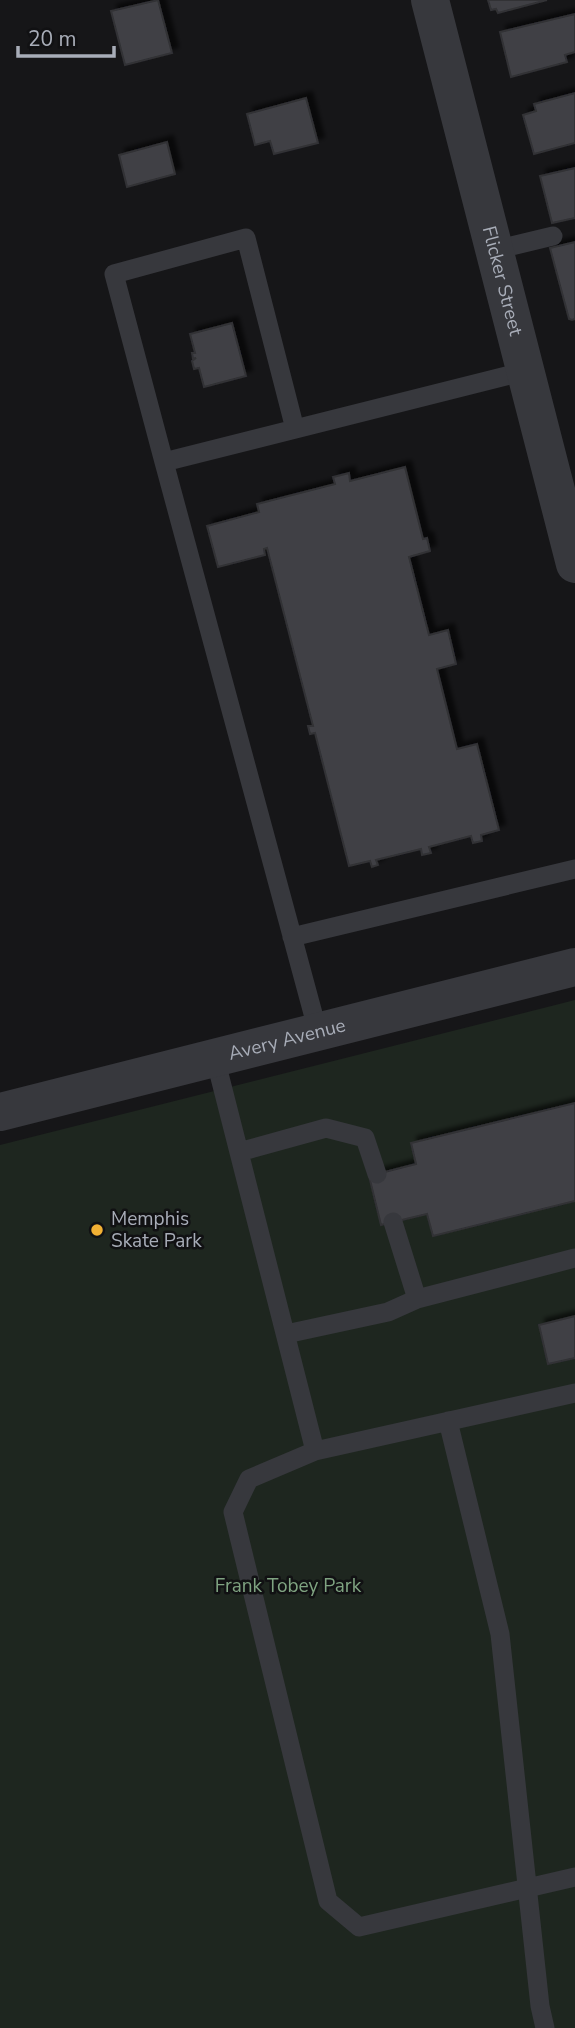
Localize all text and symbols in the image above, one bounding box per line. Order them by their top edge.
scale bar [18,14,114,58]
text: 20 m [28,25,77,53]
street label: Flicker Street [476,223,529,339]
street label: Avery Avenue [226,1012,348,1067]
place label: Memphis Skate Park [111,1206,202,1254]
marker: Memphis Skate Park [89,1222,105,1238]
park label: Frank Tobey Park [215,1573,362,1599]

